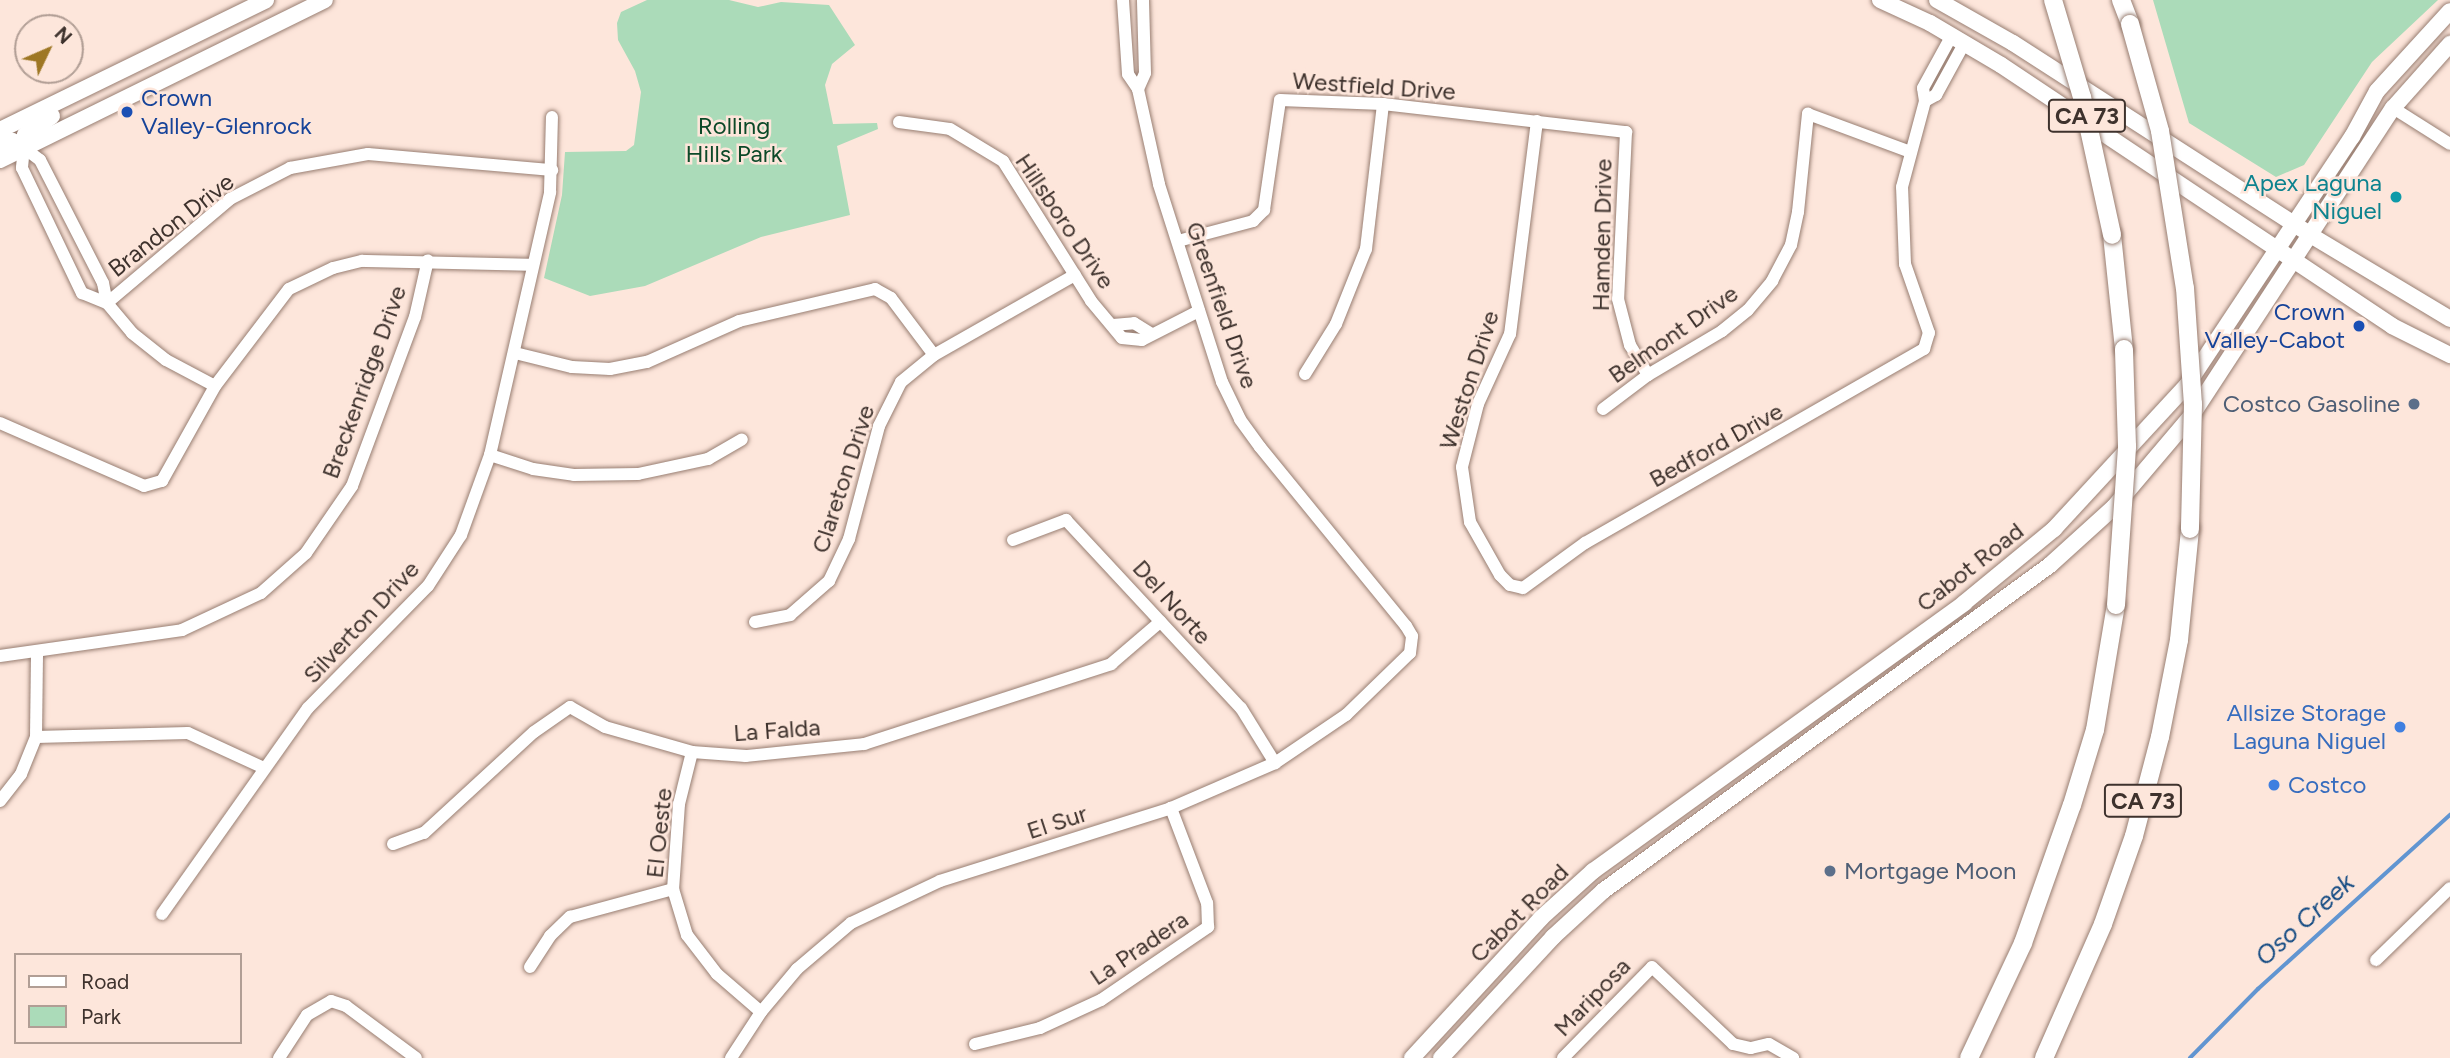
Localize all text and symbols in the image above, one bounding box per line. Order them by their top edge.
north arrow [14,14,84,84]
text: N [50,22,76,49]
street label: Westfield Drive [1291,66,1457,106]
place label: Crown Valley-Glenrock [141,84,312,140]
road number: CA 73 [2047,97,2127,136]
marker: Crown Valley-Glenrock [119,104,135,120]
park label: Rolling Hills Park [686,112,782,168]
street label: Hillsboro Drive [1009,148,1121,294]
street label: Hamden Drive [1586,158,1618,312]
street label: Brandon Drive [103,167,239,283]
place label: Apex Laguna Niguel [2243,169,2382,225]
marker: Apex Laguna Niguel [2388,189,2404,205]
street label: Greenfield Drive [1180,218,1264,392]
street label: Belmont Drive [1603,279,1743,389]
street label: Breckenridge Drive [316,282,412,482]
place label: Crown Valley-Cabot [2205,298,2345,354]
street label: Weston Drive [1433,307,1505,453]
marker: Crown Valley-Cabot [2351,318,2367,334]
place label: Costco Gasoline [2223,390,2400,418]
street label: Bedford Drive [1644,396,1788,494]
marker: Costco Gasoline [2406,396,2422,412]
street label: Clareton Drive [806,401,880,557]
street label: Cabot Road [1911,516,2029,618]
street label: Del Norte [1127,554,1217,650]
street label: Silverton Drive [297,555,425,689]
place label: Allsize Storage Laguna Niguel [2226,699,2386,755]
street label: La Falda [732,713,822,747]
marker: Allsize Storage Laguna Niguel [2392,719,2408,735]
place label: Costco [2288,771,2366,799]
marker: Costco [2266,777,2282,793]
road number: CA 73 [2103,782,2183,820]
street label: El Oeste [640,787,678,879]
street label: El Sur [1023,799,1091,845]
place label: Mortgage Moon [1844,857,2016,885]
street label: Cabot Road [1464,858,1574,968]
marker: Mortgage Moon [1822,863,1838,879]
water label: Oso Creek [2249,867,2361,973]
street label: La Pradera [1084,905,1194,991]
street label: Mariposa [1548,952,1636,1042]
legend [14,953,242,1044]
text: Road [81,969,129,994]
text: Park [81,1004,121,1029]

